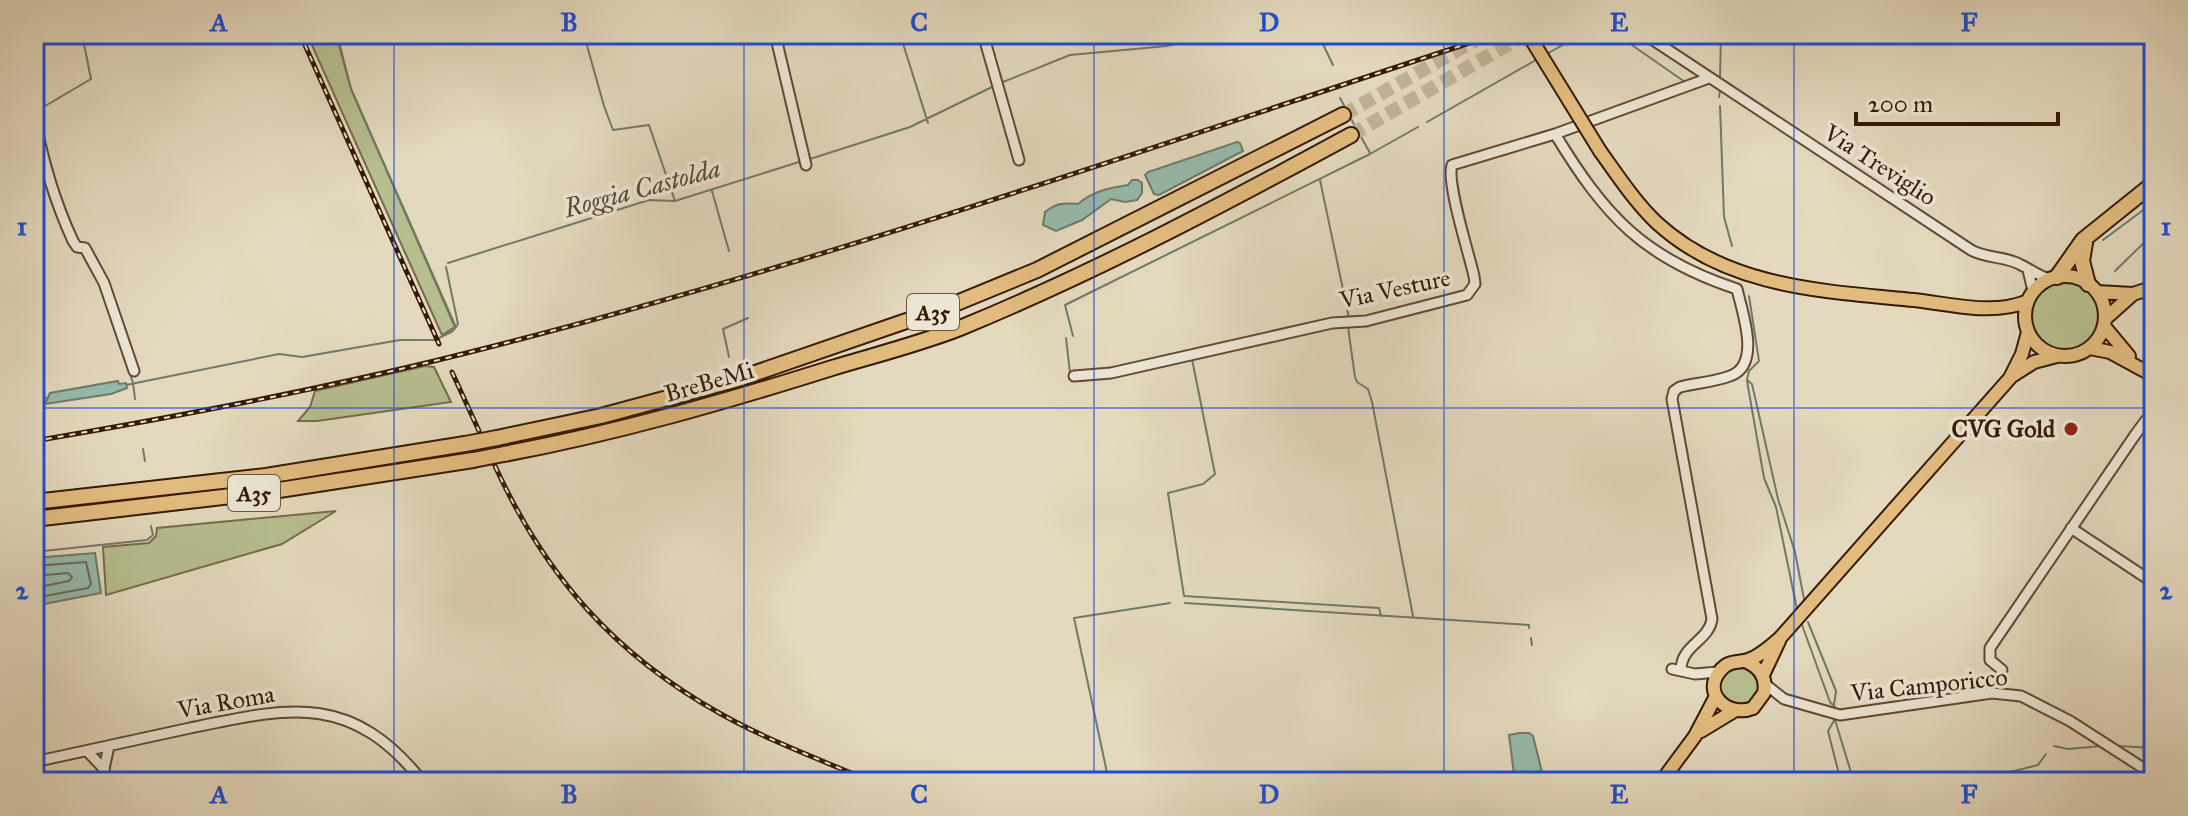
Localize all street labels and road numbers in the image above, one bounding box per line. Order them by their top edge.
street label: Via Treviglio [1817,117,1942,212]
street label: Via Vesture [1336,263,1453,316]
road number: A35 [907,294,959,330]
street label: BreBeMi [661,355,757,409]
road number: A35 [228,475,280,511]
street label: Via Camporicco [1848,662,2009,708]
street label: Via Roma [174,679,278,725]

